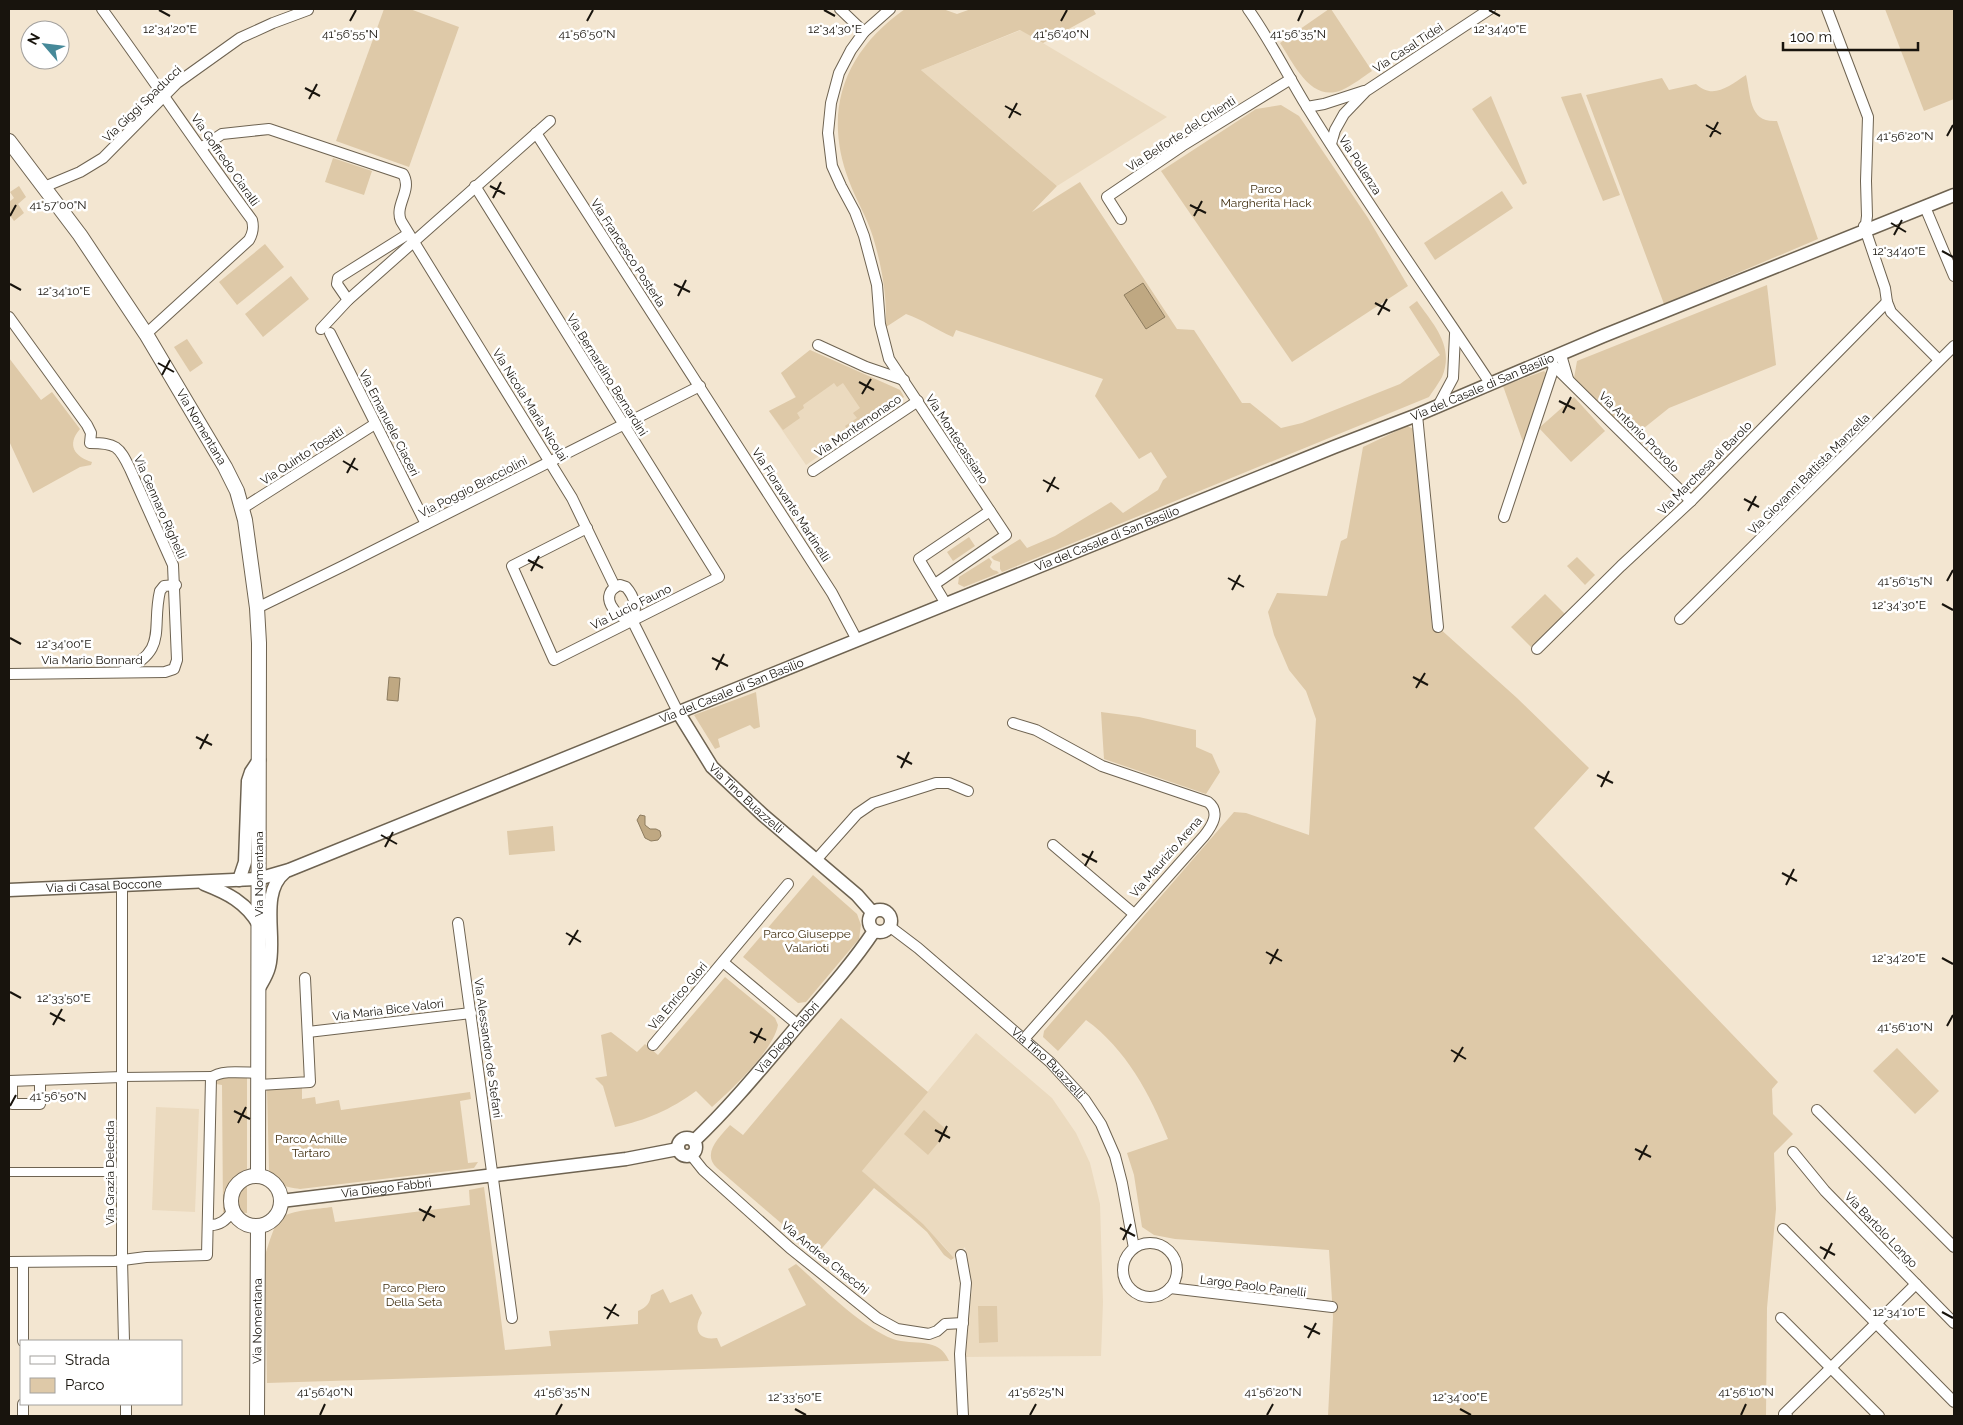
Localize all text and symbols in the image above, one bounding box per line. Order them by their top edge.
north arrow [20,20,70,70]
street label: Via Casal Tidei [1371,20,1445,76]
scale bar [1783,20,1918,52]
text: 12°34'20"E [143,22,197,36]
text: 12°34'30"E [808,22,862,36]
text: 12°34'40"E [1473,22,1527,36]
text: 41°56'55"N [322,27,378,41]
text: 41°56'50"N [559,27,615,41]
text: 41°56'40"N [1033,27,1089,41]
text: 41°56'35"N [1270,27,1326,41]
text: 100 m [1790,28,1832,46]
text: N [24,30,43,47]
street label: Via Giggi Spaducci [100,63,184,145]
street label: Via Belforte del Chienti [1124,94,1238,174]
street label: Via Goffredo Ciaralli [188,111,262,209]
text: 41°56'20"N [1877,129,1933,143]
street label: Via Pollenza [1336,133,1384,197]
park label: Parco Margherita Hack [1220,182,1312,210]
street label: Via Francesco Posterla [588,196,668,310]
text: 41°57'00"N [29,198,87,212]
text: 12°34'40"E [1872,244,1926,258]
text: 12°34'10"E [38,284,90,298]
street label: Via Bernardino Bernardini [564,312,650,438]
street label: Via Nicola Maria Nicolai [490,346,570,464]
street label: Via del Casale di San Basilio [1409,351,1556,424]
street label: Via Emanuele Ciaceri [356,367,422,479]
street label: Via Nomentana [173,387,229,468]
street label: Via Antonio Provolo [1596,389,1682,475]
street label: Via Montemonaco [812,392,904,460]
street label: Via Montecassiano [923,392,991,486]
street label: Via Giovanni Battista Manzella [1746,411,1872,537]
street label: Via Marchesa di Barolo [1655,418,1755,518]
street label: Via Quinto Tosatti [258,424,346,488]
street label: Via Fioravante Martinelli [749,446,833,564]
street label: Via Gennaro Righelli [131,453,189,561]
street label: Via Poggio Bracciolini [417,454,529,520]
street label: Via del Casale di San Basilio [1033,503,1181,574]
text: 41°56'15"N [1878,574,1932,588]
street label: Via Lucio Fauno [588,581,674,633]
text: 12°34'30"E [1872,598,1926,612]
text: 12°34'00"E [37,637,91,651]
street label: Via Mario Bonnard [41,653,143,667]
street label: Via del Casale di San Basilio [657,655,806,726]
street label: Via Tino Buazzelli [706,760,786,836]
street label: Via Maurizio Arena [1127,814,1205,900]
street label: Via Nomentana [252,831,266,917]
street label: Via di Casal Boccone [46,876,162,895]
park label: Parco Giuseppe Valarioti [763,927,851,955]
text: 12°34'20"E [1872,951,1926,965]
street label: Via Enrico Glori [646,959,710,1033]
street label: Via Alessandro de Stefani [471,977,505,1119]
text: 12°33'50"E [37,991,91,1005]
street label: Via Maria Bice Valori [332,996,444,1024]
street label: Via Diego Fabbri [753,999,822,1077]
text: 41°56'10"N [1877,1020,1933,1034]
street label: Via Tino Buazzelli [1008,1025,1087,1102]
text: 41°56'50"N [30,1089,86,1103]
street label: Via Grazia Deledda [103,1120,117,1226]
park label: Parco Achille Tartaro [275,1132,347,1160]
street label: Via Diego Fabbri [340,1176,432,1201]
street label: Via Bartolo Longo [1842,1189,1920,1271]
street label: Via Andrea Checchi [779,1219,871,1297]
street label: Largo Paolo Panelli [1199,1273,1307,1299]
street label: Via Nomentana [250,1278,265,1364]
park label: Parco Piero Della Seta [383,1281,445,1309]
text: 12°34'10"E [1873,1305,1925,1319]
legend [20,1340,182,1405]
text: Strada [65,1351,110,1369]
text: Parco [65,1376,105,1394]
text: 41°56'40"N [297,1385,353,1399]
text: 41°56'35"N [534,1385,590,1399]
text: 41°56'25"N [1008,1385,1064,1399]
text: 41°56'20"N [1245,1385,1301,1399]
text: 41°56'10"N [1718,1385,1774,1399]
text: 12°33'50"E [768,1390,822,1404]
text: 12°34'00"E [1433,1390,1487,1404]

